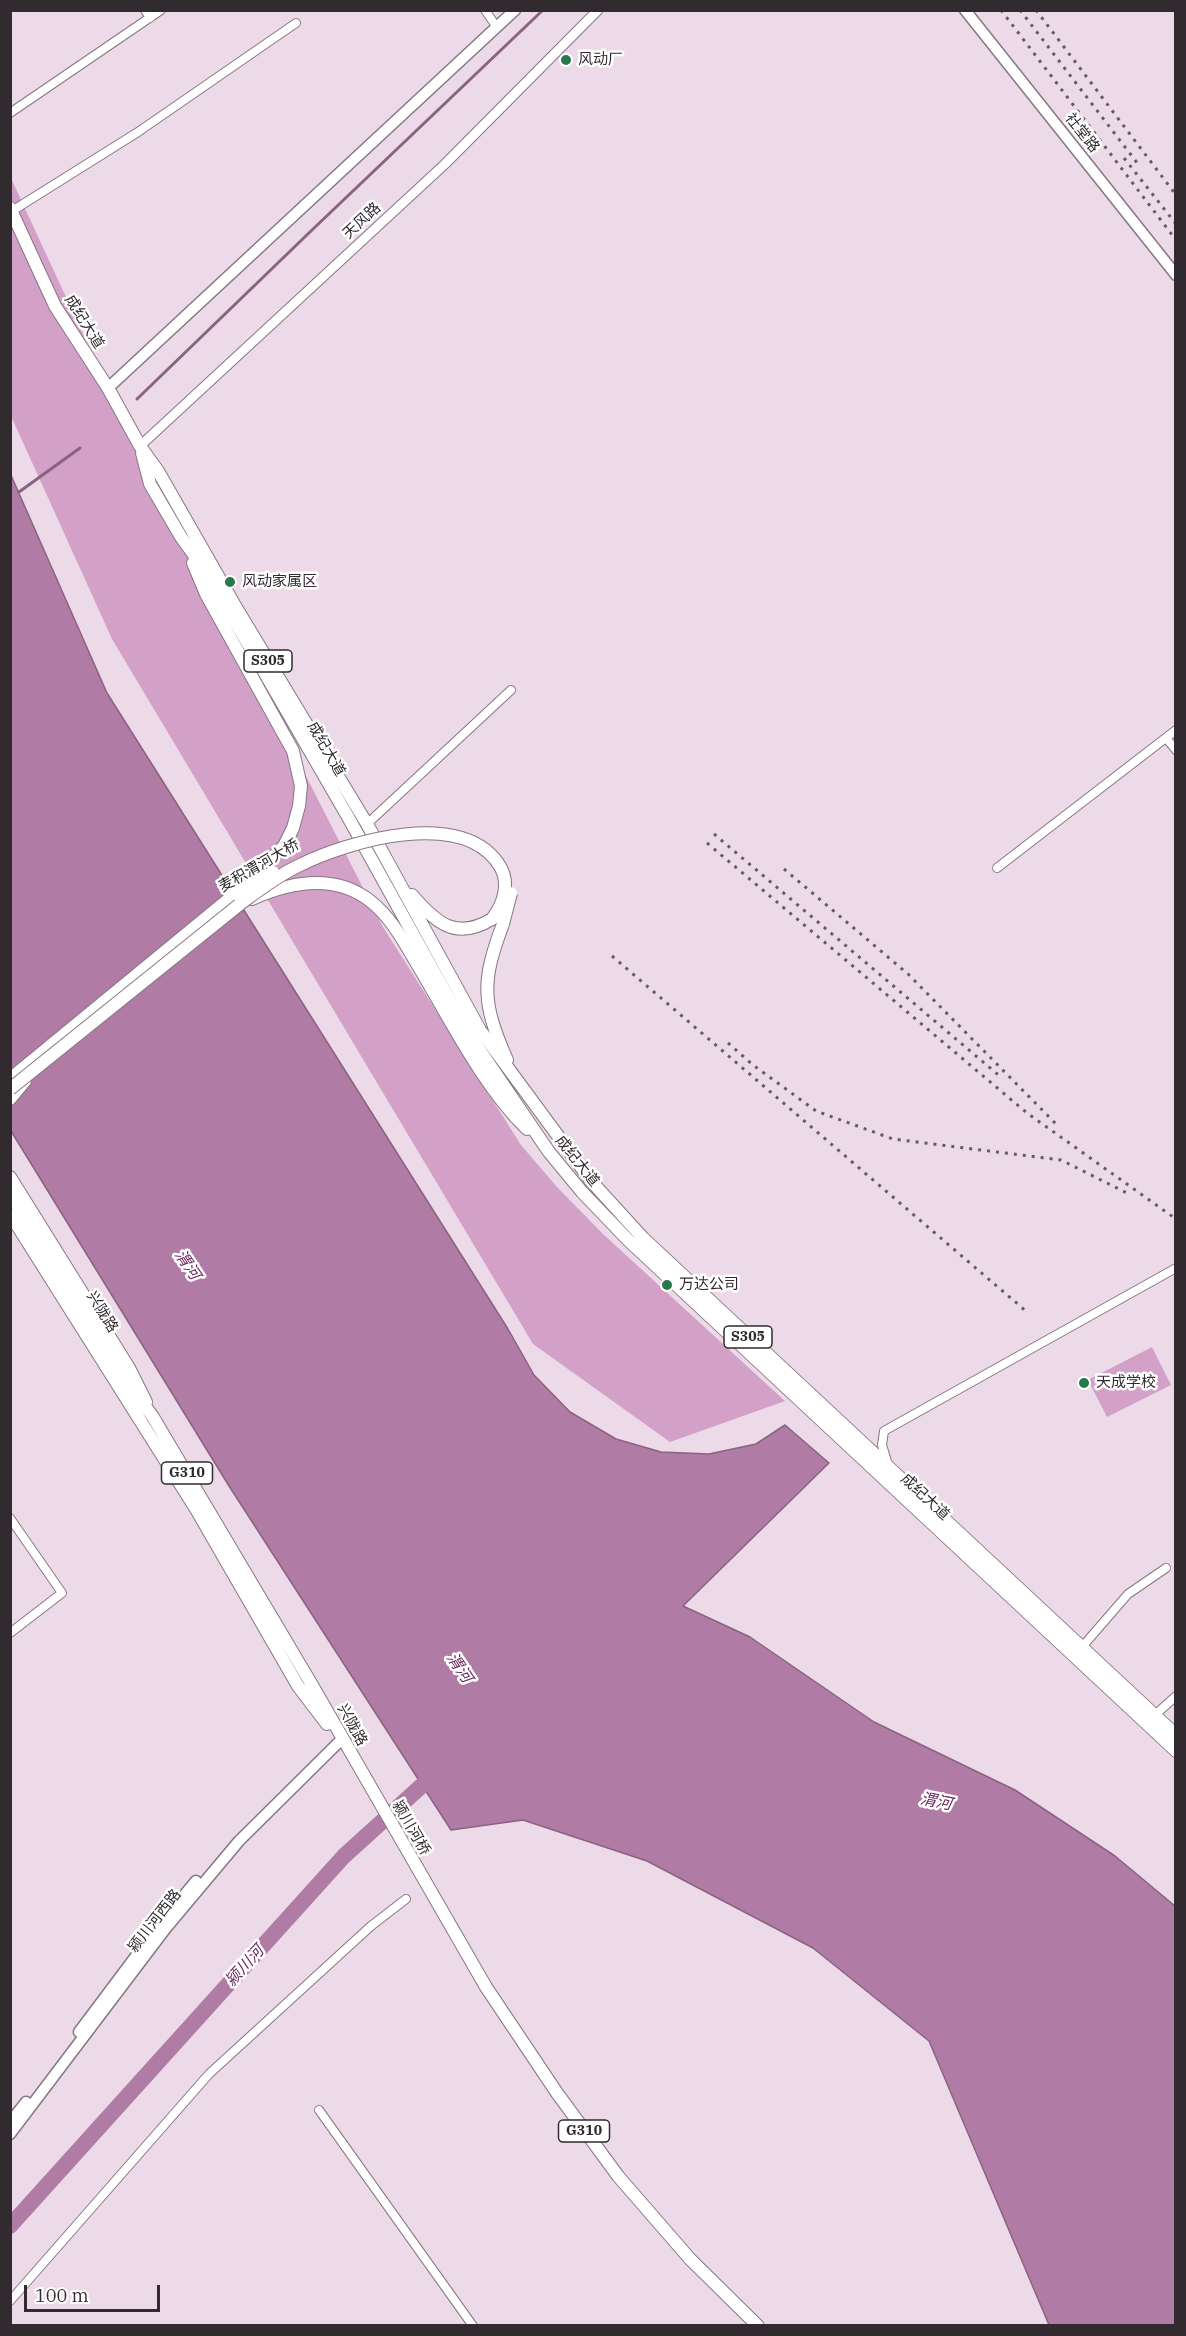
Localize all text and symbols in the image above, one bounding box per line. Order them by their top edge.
place label: 风动厂 [578,51,623,69]
marker: 风动厂 [559,53,573,67]
street label: 社堂路 [1061,110,1103,156]
street label: 天风路 [339,199,385,243]
street label: 成纪大道 [60,292,108,352]
place label: 风动家属区 [242,573,317,591]
marker: 风动家属区 [223,575,237,589]
road number: S305 [244,650,292,672]
street label: 成纪大道 [303,719,349,779]
street label: 麦积渭河大桥 [216,836,302,896]
street label: 成纪大道 [551,1132,603,1190]
water label: 渭河 [170,1246,204,1284]
place label: 万达公司 [679,1276,739,1294]
marker: 万达公司 [660,1278,674,1292]
street label: 兴陇路 [82,1288,122,1336]
road number: S305 [724,1326,772,1348]
place label: 天成学校 [1096,1374,1156,1392]
marker: 天成学校 [1077,1376,1091,1390]
road number: G310 [162,1462,213,1484]
street label: 成纪大道 [897,1470,953,1524]
water label: 渭河 [442,1649,476,1687]
street label: 兴陇路 [333,1701,371,1749]
water label: 渭河 [918,1790,954,1814]
street label: 颍川河桥 [388,1798,434,1858]
street label: 颍川河西路 [125,1886,185,1956]
water label: 颍川河 [222,1942,268,1990]
road number: G310 [558,2120,610,2142]
scale bar [27,2273,164,2311]
text: 100 m [35,2284,89,2307]

